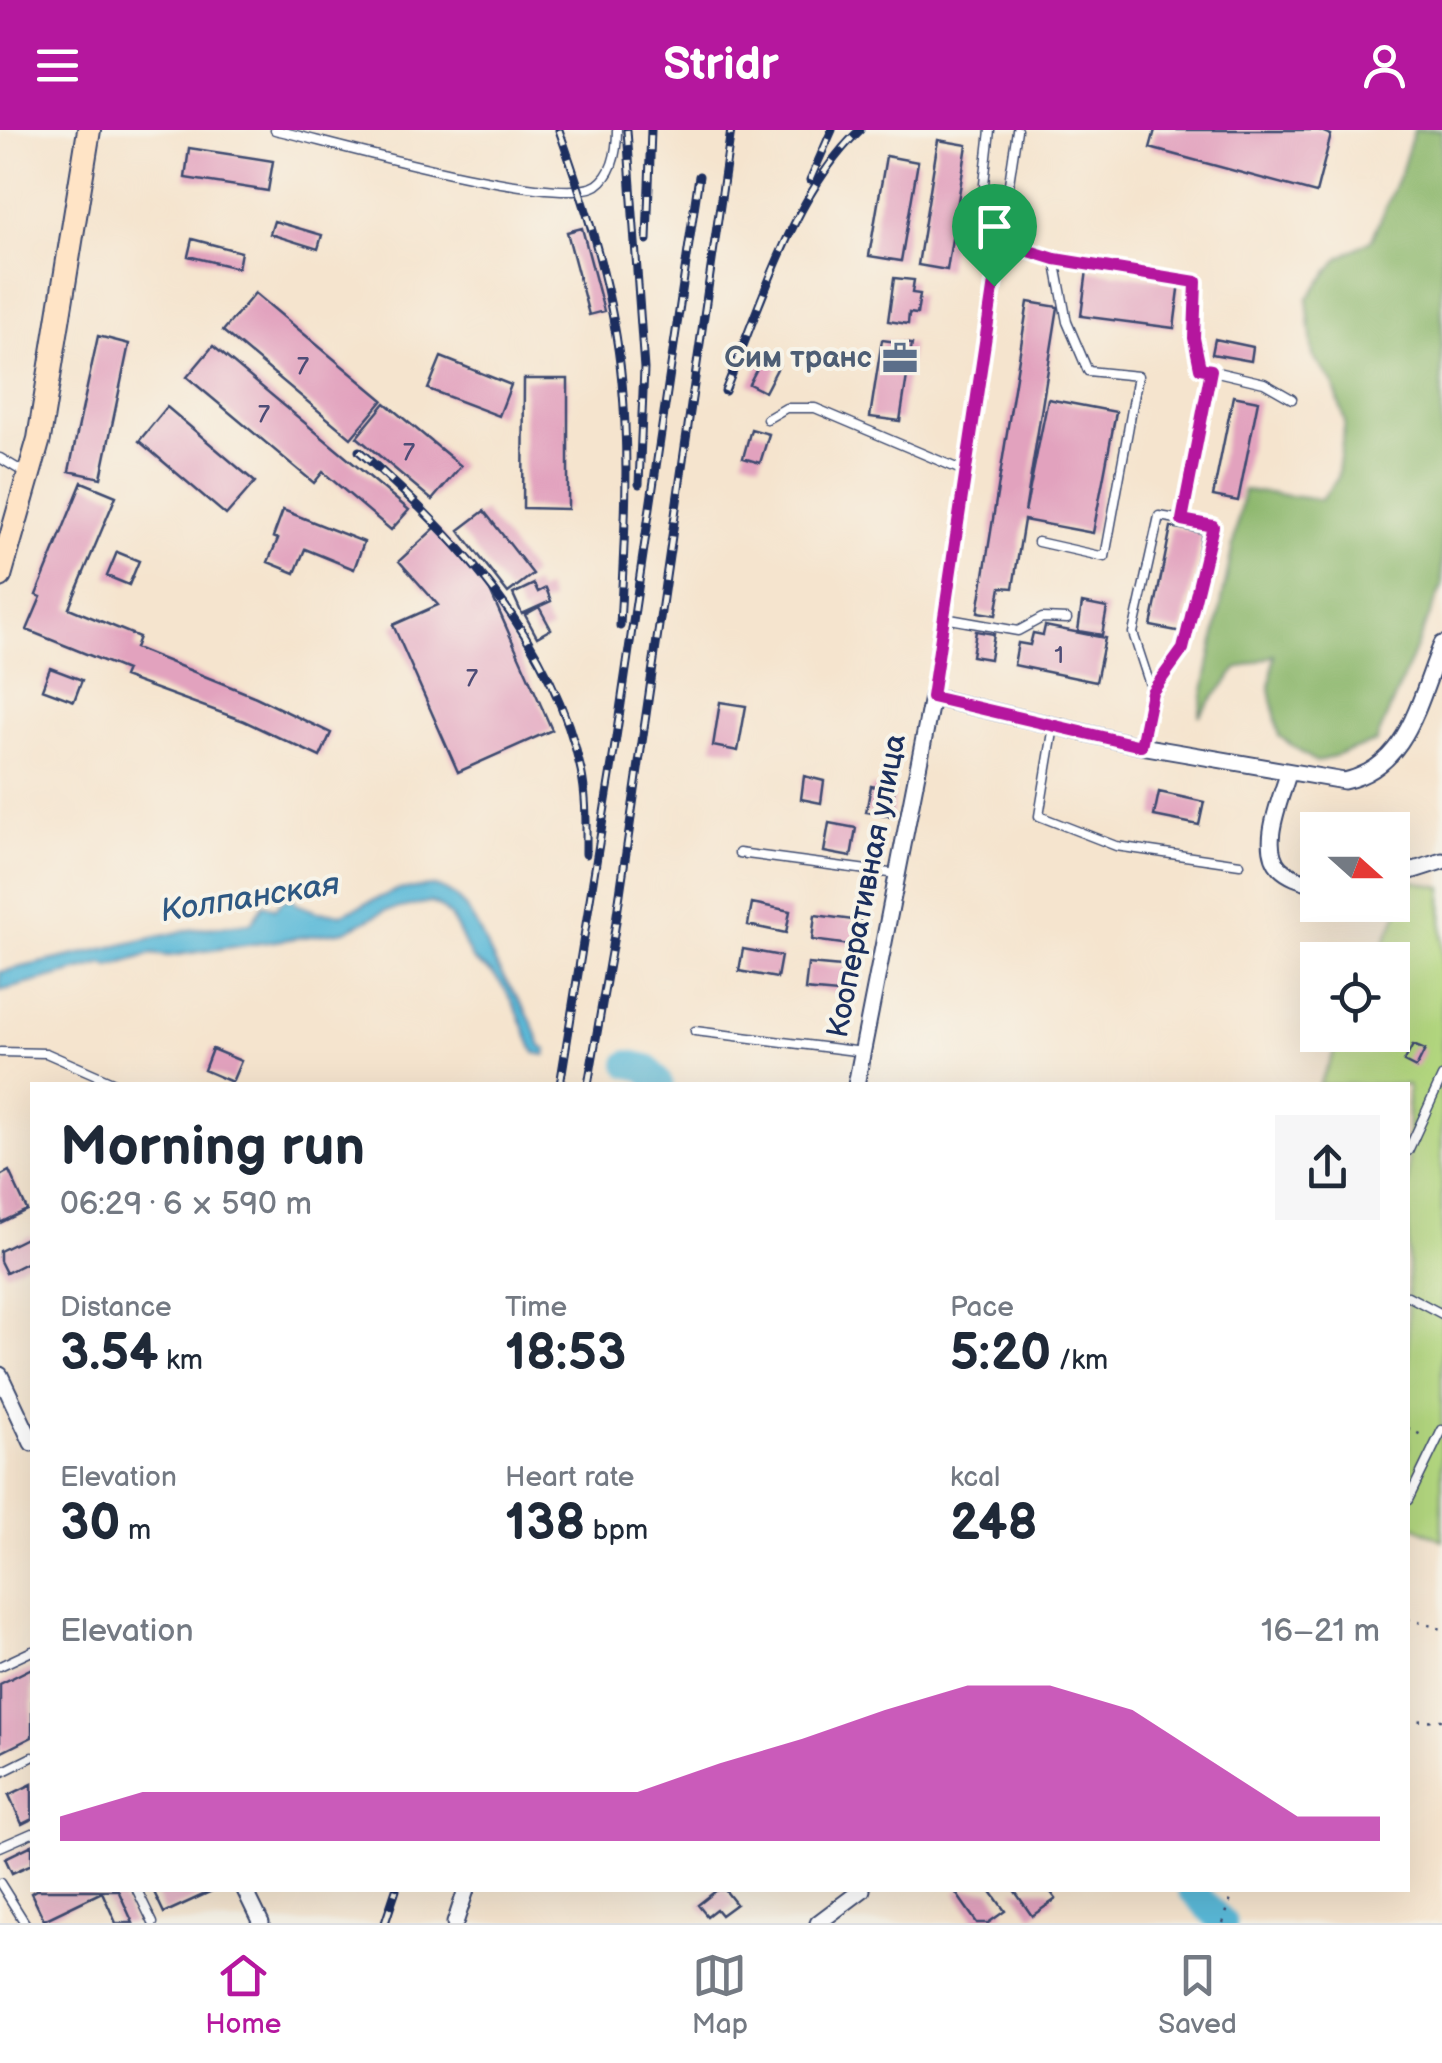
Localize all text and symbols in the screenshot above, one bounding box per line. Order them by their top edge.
icon: menu [30,38,85,93]
text: Stridr [663,38,779,93]
icon: person [1357,38,1412,93]
pin [952,184,1037,287]
icon: arrive [967,199,1022,254]
office icon: Сим транс [881,339,919,377]
place label: Сим транс [724,340,872,376]
house number: 7 [297,351,310,382]
house number: 7 [258,399,271,430]
house number: 7 [403,437,416,468]
house number: 1 [1054,640,1064,671]
house number: 7 [466,663,479,694]
street label: Кооперативная улица [820,731,914,1041]
north arrow [1300,812,1410,922]
map controls [1300,812,1410,1052]
water label: Колпанская [158,865,342,931]
button: locate [1300,942,1410,1052]
text: Morning run [60,1114,365,1181]
button: share [1275,1115,1380,1220]
text: 06:29 · 6 × 590 m [60,1185,312,1224]
text: Distance [60,1291,172,1324]
text: Time [505,1291,567,1324]
text: Pace [950,1291,1014,1324]
text: 3.54 [60,1324,159,1384]
text: 18:53 [505,1324,626,1384]
text: 5:20 [950,1324,1051,1384]
text: km [159,1344,203,1377]
text: /km [1051,1344,1108,1377]
text: Elevation [60,1461,177,1494]
text: Heart rate [505,1461,634,1494]
text: kcal [950,1461,1000,1494]
text: 30 [60,1494,120,1554]
text: 138 [505,1494,585,1554]
text: 248 [950,1494,1038,1554]
text: m [120,1514,151,1547]
text: bpm [585,1514,648,1547]
text: Elevation [60,1612,193,1651]
text: 16–21 m [1261,1612,1380,1651]
tab: Home [205,1948,281,2041]
tab: Map [692,1948,748,2041]
tab: Saved [1158,1948,1237,2041]

